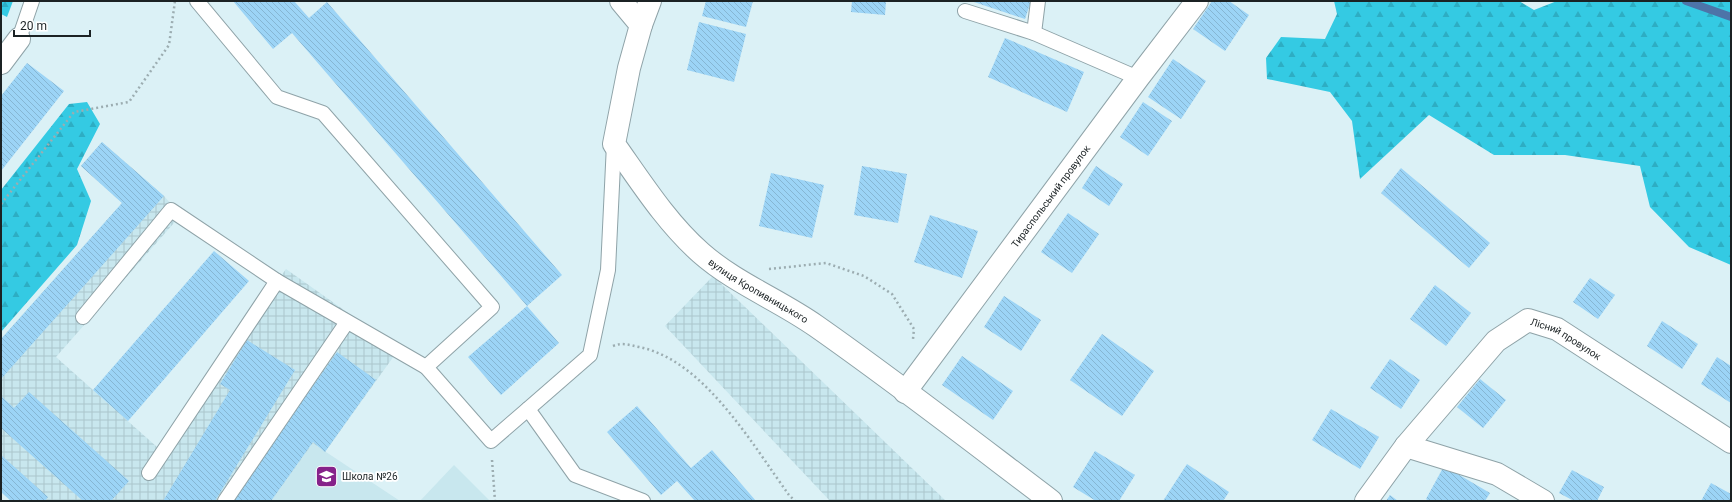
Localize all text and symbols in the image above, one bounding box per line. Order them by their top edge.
scale bar [14,12,90,38]
text: 20 m [20,19,47,33]
street label: Тираспольський провулок [1009,143,1093,250]
street label: вулиця Кропивницького [706,256,810,325]
street label: Лісний провулок [1529,316,1603,362]
school or university icon: Школа №26 [313,463,339,489]
place label: Школа №26 [342,471,398,482]

